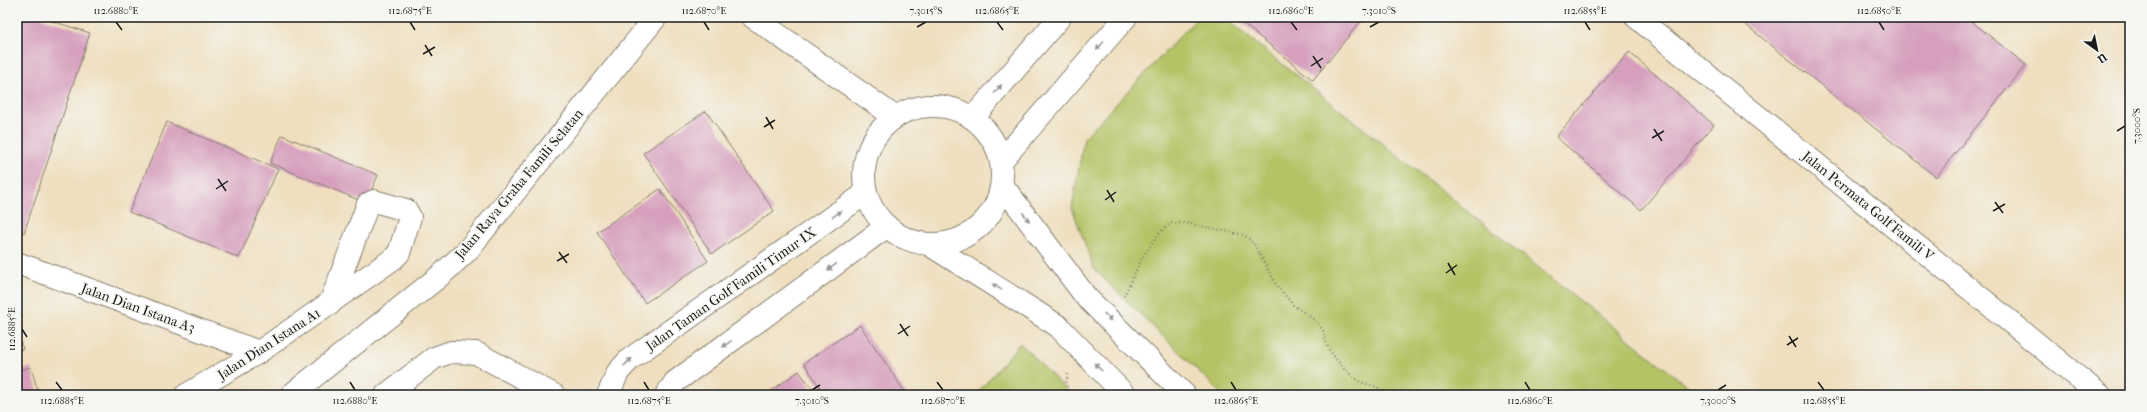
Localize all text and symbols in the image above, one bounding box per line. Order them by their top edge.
text: 112.6880°E [94,5,138,17]
text: 112.6875°E [388,5,432,17]
text: 112.6870°E [682,5,726,17]
text: 7.3015°S [910,5,942,17]
text: 112.6865°E [975,5,1019,17]
text: 112.6860°E [1268,5,1314,17]
text: 7.3010°S [1362,5,1396,17]
text: 112.6855°E [1564,5,1607,17]
text: 112.6850°E [1857,5,1901,17]
north arrow [2077,30,2117,70]
one-way arrow [1096,41,1105,52]
text: U [2095,50,2110,66]
one-way arrow [994,83,1003,94]
street label: Jalan Raya Graha Famili Selatan [451,105,587,263]
text: 7.3000°S [2131,108,2143,144]
street label: Jalan Permata Golf Famili V [1798,147,1938,265]
one-way arrow [831,210,842,218]
one-way arrow [1022,212,1030,223]
street label: Jalan Taman Golf Famili Timur IX [642,223,820,355]
one-way arrow [827,263,838,271]
street label: Jalan Dian Istana A3 [78,279,197,336]
one-way arrow [992,283,1002,291]
street label: Jalan Dian Istana A1 [214,304,324,384]
text: 112.6885°E [6,307,18,351]
one-way arrow [1103,313,1113,322]
one-way arrow [722,339,733,348]
one-way arrow [623,357,633,367]
one-way arrow [1093,362,1103,372]
text: 112.6885°E [40,395,84,407]
text: 112.6880°E [333,395,377,407]
text: 112.6875°E [627,395,671,407]
text: 7.3010°S [795,395,829,407]
text: 112.6870°E [921,395,965,407]
text: 112.6865°E [1214,395,1258,407]
text: 112.6860°E [1507,395,1553,407]
text: 7.3000°S [1700,395,1736,407]
text: 112.6855°E [1803,395,1846,407]

